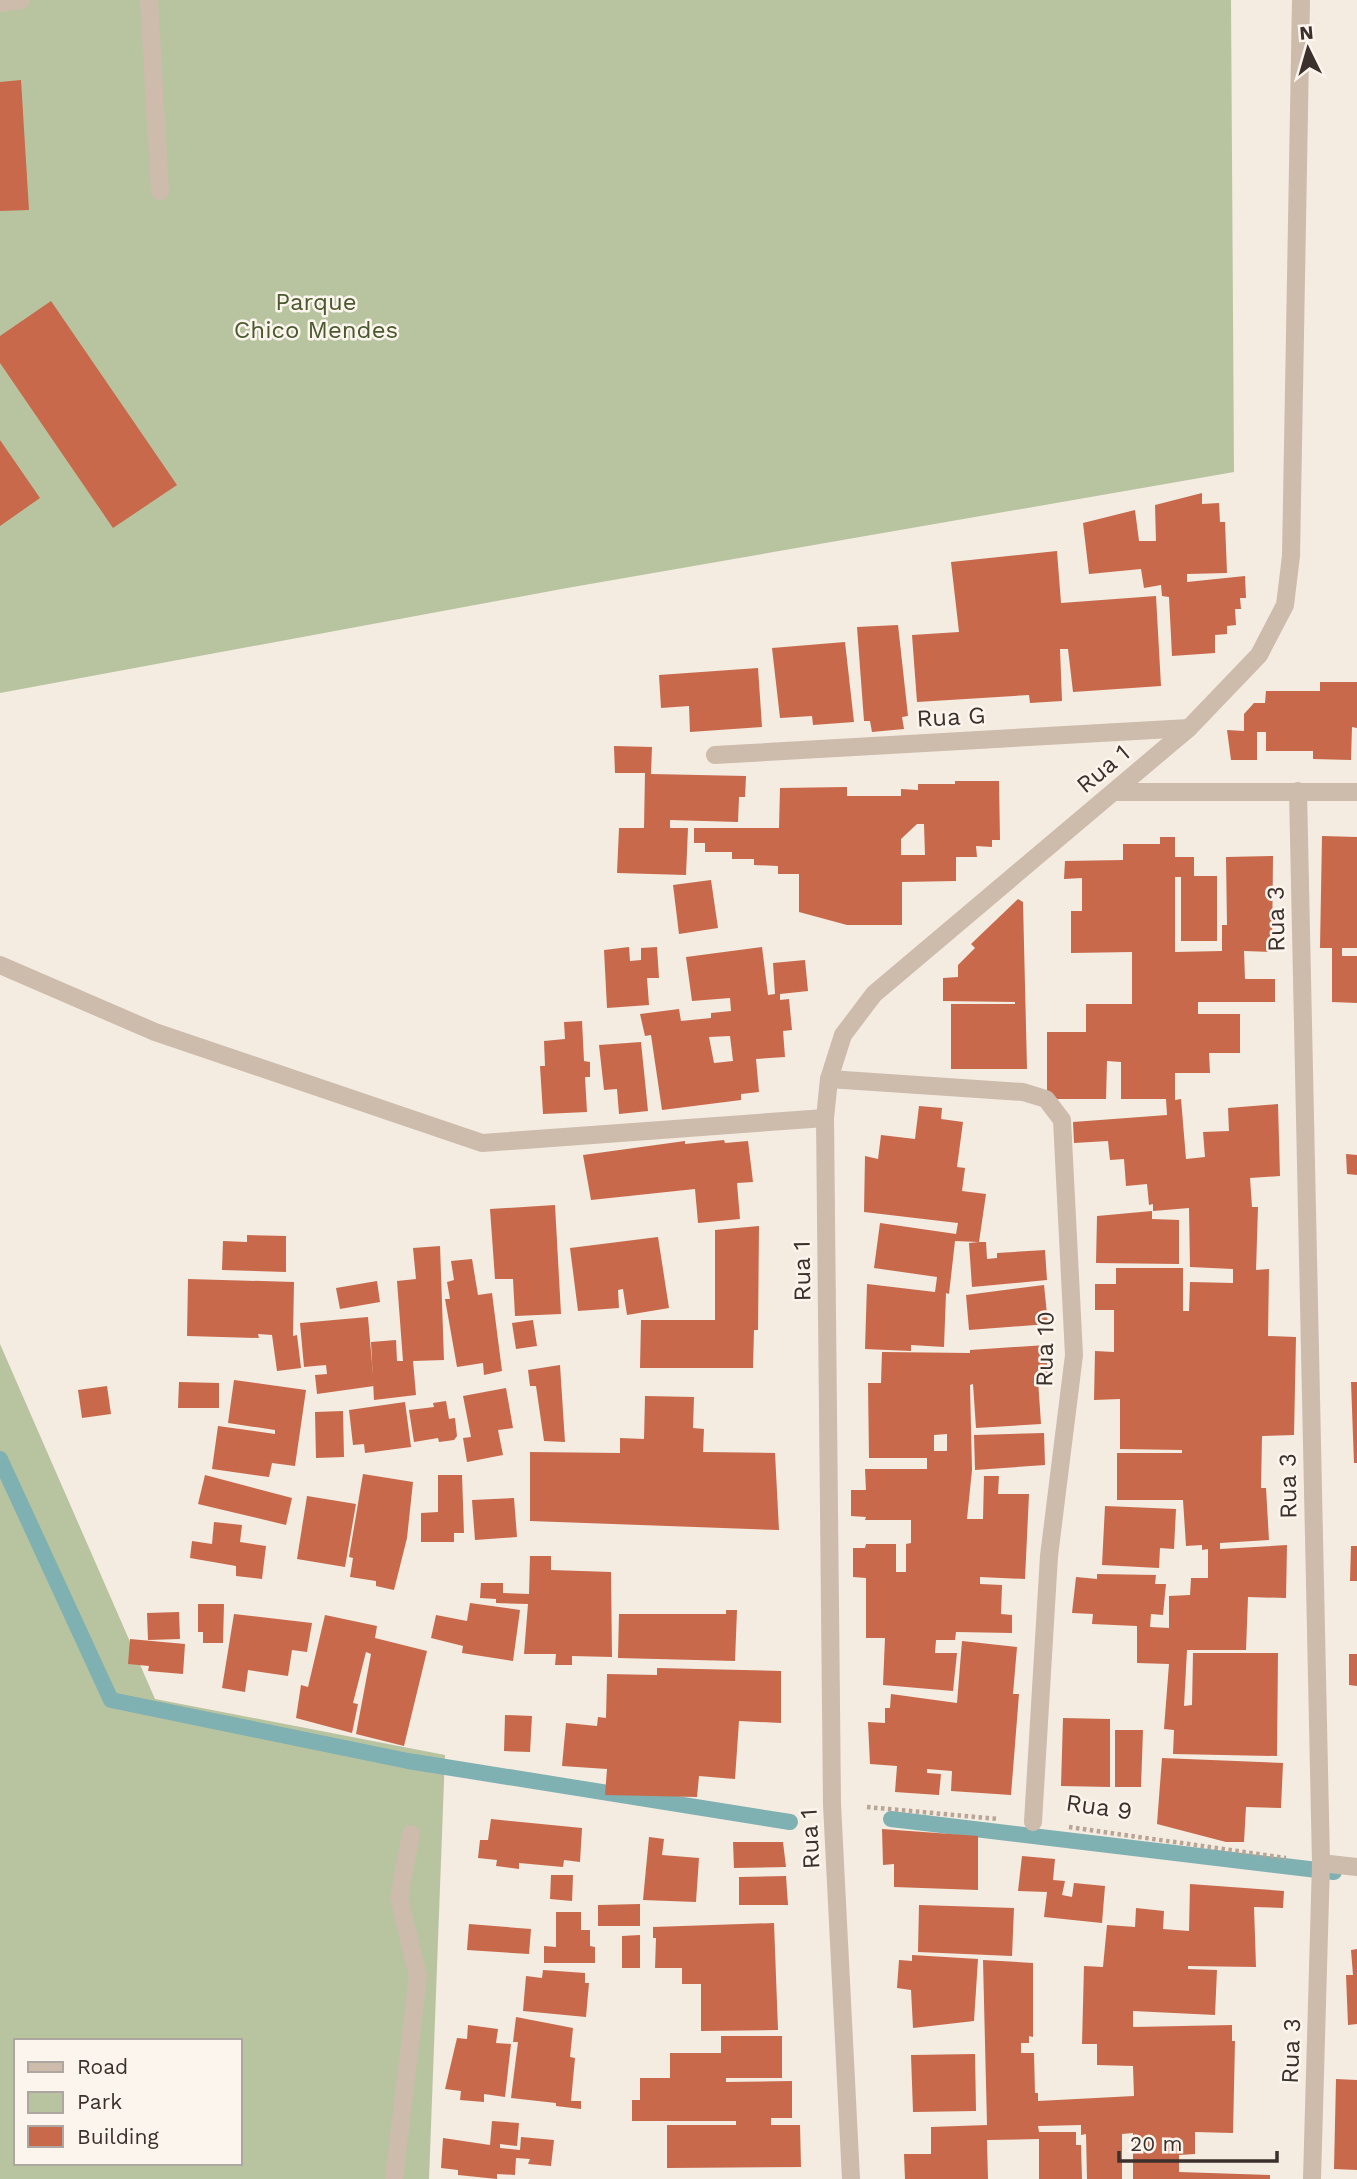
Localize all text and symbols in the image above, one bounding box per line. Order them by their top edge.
north arrow [1273,14,1343,84]
text: N [1299,20,1315,45]
park label: Parque Chico Mendes [234,288,398,344]
street label: Rua G [916,701,986,733]
street label: Rua 1 [1071,739,1135,799]
street label: Rua 3 [1261,886,1291,952]
street label: Rua 1 [787,1240,817,1302]
street label: Rua 10 [1030,1311,1060,1387]
street label: Rua 3 [1273,1453,1303,1519]
street label: Rua 9 [1064,1789,1134,1825]
street label: Rua 1 [794,1808,826,1870]
street label: Rua 3 [1276,2018,1306,2084]
legend [14,2039,242,2165]
text: Road [77,2054,128,2079]
text: Park [77,2089,122,2114]
scale bar [1119,2120,1276,2164]
text: Building [77,2124,159,2149]
text: 20 m [1130,2131,1182,2156]

